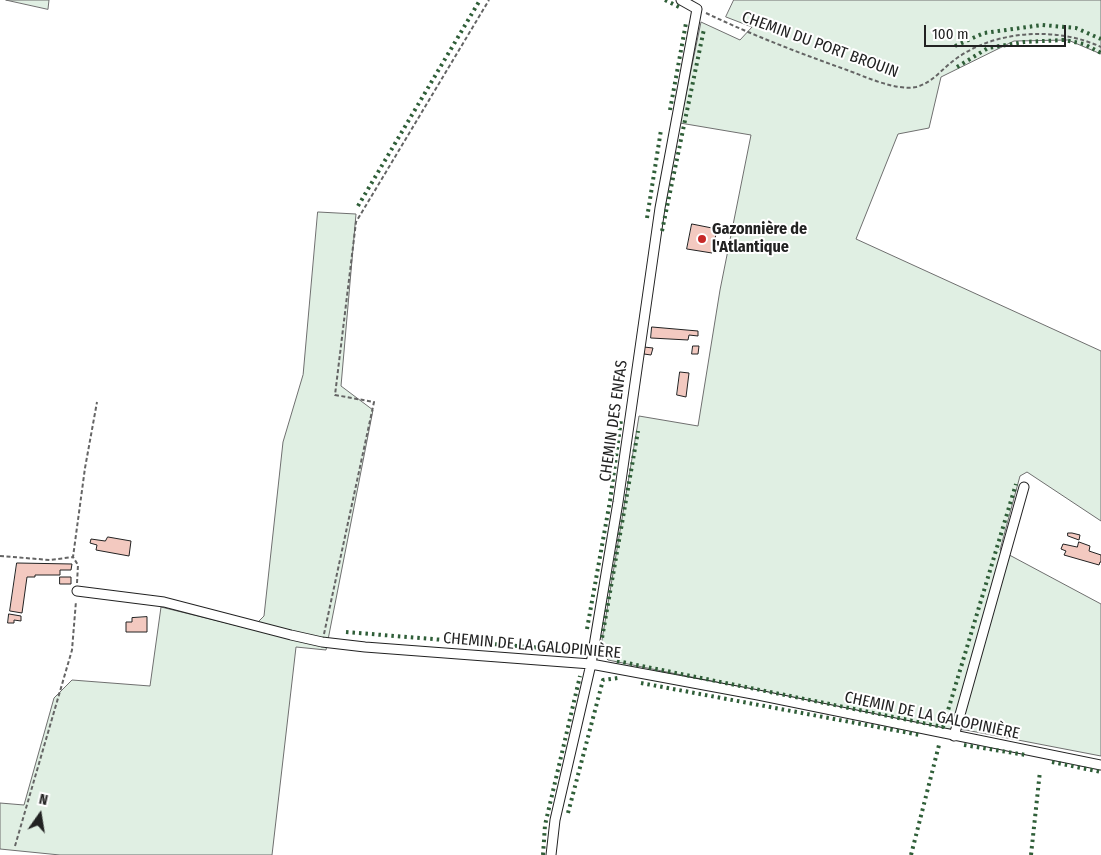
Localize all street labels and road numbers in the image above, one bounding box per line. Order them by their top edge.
street label: CHEMIN DU PORT BROUIN [739,8,901,82]
street label: CHEMIN DES ENFAS [596,359,632,483]
street label: CHEMIN DE LA GALOPINIÈRE [442,629,622,663]
street label: CHEMIN DE LA GALOPINIÈRE [843,688,1021,744]

